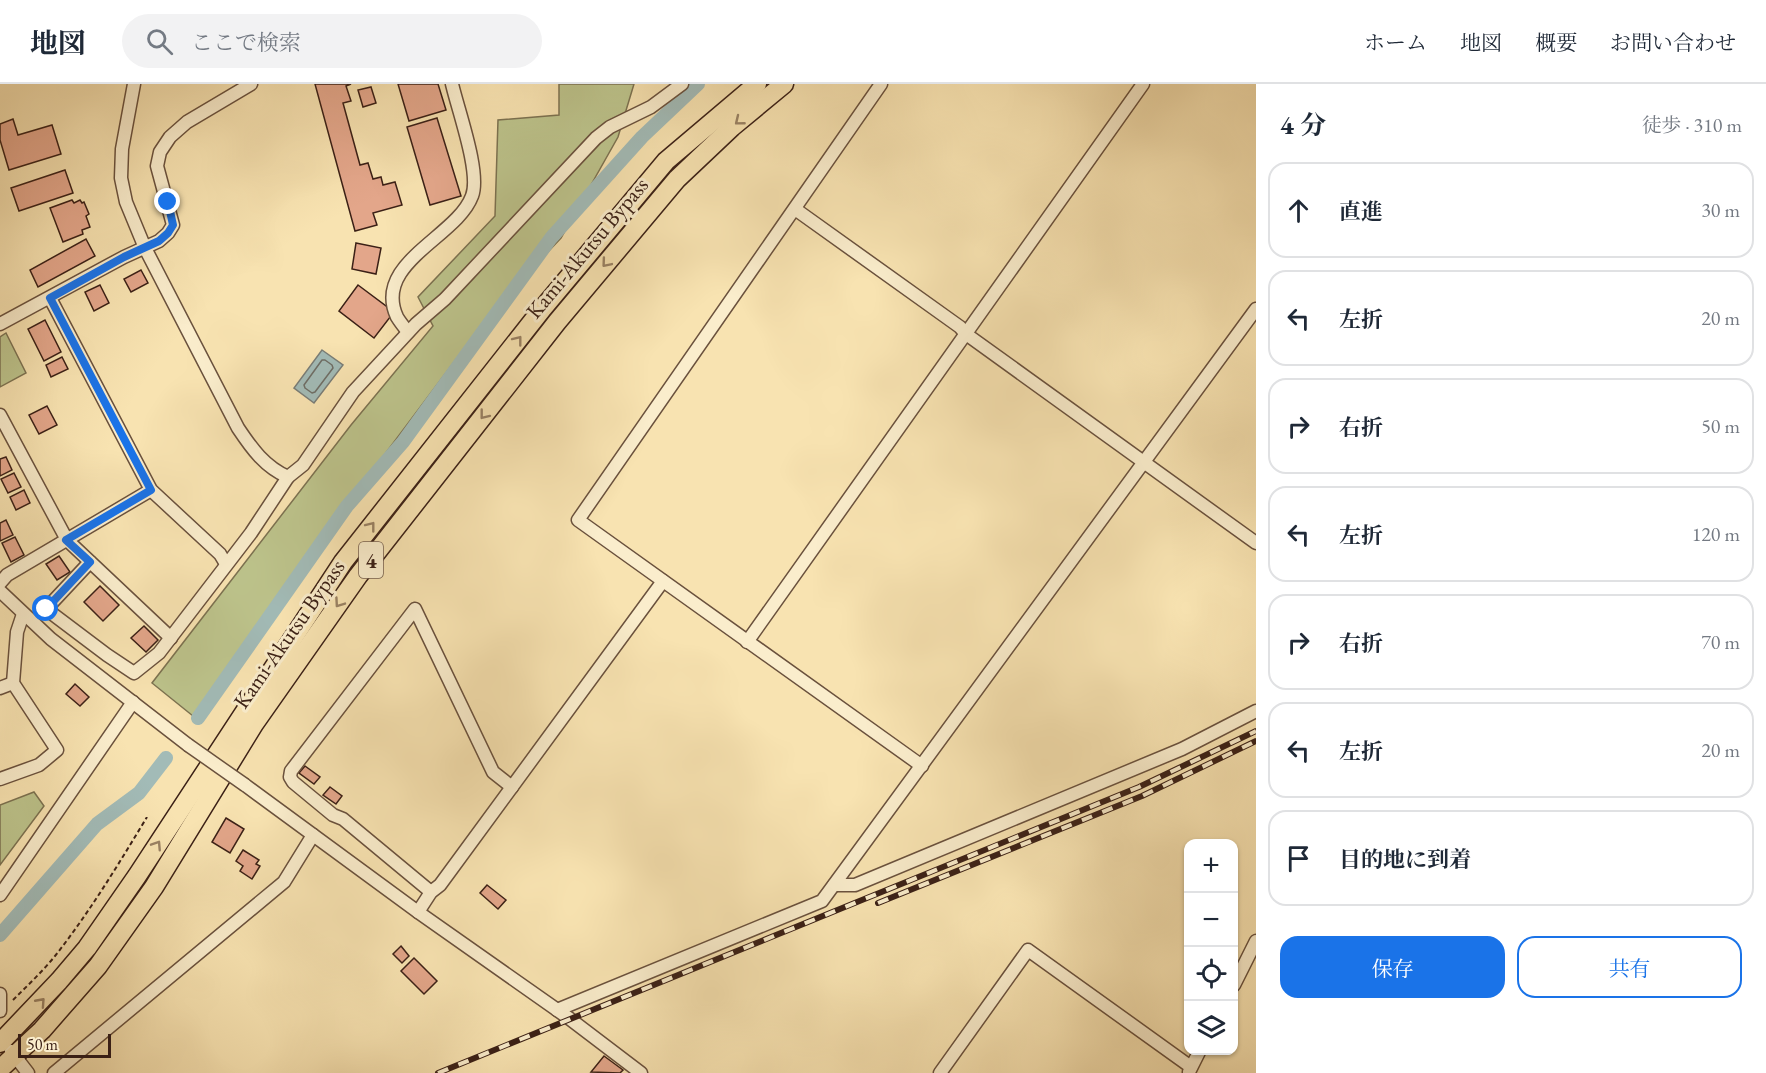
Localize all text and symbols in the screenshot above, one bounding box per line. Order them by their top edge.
search box [122,14,542,68]
text: 地図 [30,25,86,61]
icon: search [143,25,176,58]
text: ここで検索 [191,28,301,57]
text: ホーム [1364,29,1427,56]
text: 地図 [1460,29,1502,56]
text: 概要 [1535,29,1577,56]
text: お問い合わせ [1610,29,1736,56]
text: 4 分 [1280,108,1326,142]
text: 徒歩 · 310 m [1642,112,1742,138]
one-way arrow [735,113,746,124]
street label: Kami-Akutsu Bypass [519,171,655,325]
route end [154,188,180,214]
icon: ahead [1282,194,1315,227]
text: 直進 [1339,197,1383,226]
text: 30 m [1701,197,1740,223]
one-way arrow [602,256,613,267]
icon: left [1282,302,1315,335]
text: 左折 [1339,305,1383,334]
text: 20 m [1701,305,1740,331]
one-way arrow [510,336,521,347]
one-way arrow [480,408,491,419]
icon: right [1282,410,1315,443]
text: 右折 [1339,413,1383,442]
text: 50 m [1701,413,1740,439]
icon: left [1282,518,1315,551]
text: 左折 [1339,521,1383,550]
text: 120 m [1692,521,1740,547]
one-way arrow [363,522,374,533]
road number: 4 [359,542,383,578]
street label: Kami-Akutsu Bypass [227,554,351,714]
route start [32,595,58,621]
one-way arrow [335,596,346,607]
icon: right [1282,626,1315,659]
text: 右折 [1339,629,1383,658]
text: 70 m [1701,629,1740,655]
icon: left [1282,734,1315,767]
text: 左折 [1339,737,1383,766]
text: 20 m [1701,737,1740,763]
map controls [1184,839,1238,1055]
button: + [1184,839,1238,893]
one-way arrow [150,841,161,852]
icon: arrive [1282,842,1315,875]
text: 目的地に到着 [1339,845,1471,874]
button: − [1184,893,1238,947]
button: 保存 [1280,936,1505,998]
button: 共有 [1517,936,1742,998]
button: locate [1184,947,1238,1001]
one-way arrow [34,998,45,1008]
button: layers [1184,1001,1238,1055]
scale bar [18,1031,111,1058]
text: 50 m [27,1034,58,1055]

